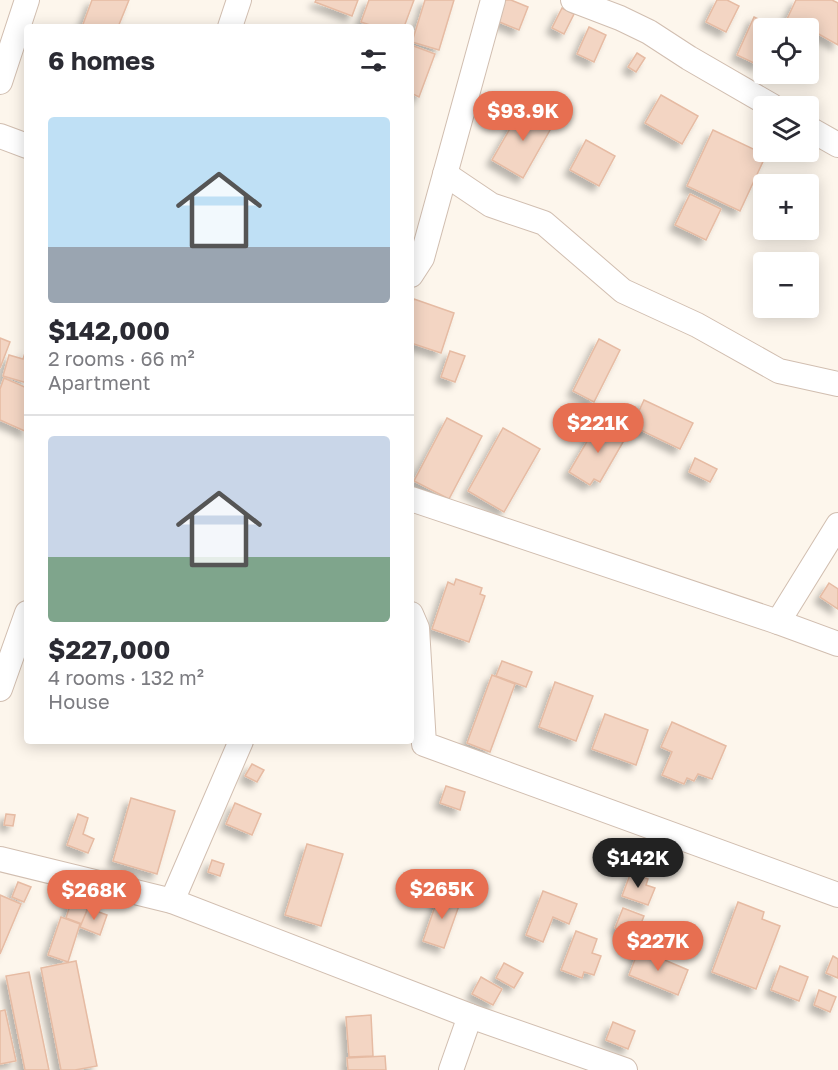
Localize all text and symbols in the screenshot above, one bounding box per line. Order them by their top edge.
map controls [753,18,819,318]
button: locate [753,18,819,84]
icon: filters [357,44,390,77]
text: 6 homes [48,45,155,76]
pin: $93.9K [474,91,572,142]
button: layers [753,96,819,162]
text: $93.9K [487,98,559,122]
icon: home [165,156,273,264]
button: + [753,174,819,240]
button: − [753,252,819,318]
text: $142,000 [48,315,170,346]
text: 2 rooms · 66 m² [48,346,195,370]
text: Apartment [48,370,151,394]
pin: $221K [556,403,640,454]
text: $221K [567,410,629,434]
icon: home [165,475,273,583]
text: $227,000 [48,634,170,665]
text: 4 rooms · 132 m² [48,665,204,689]
text: House [48,689,110,713]
pin: $142K [596,838,680,889]
text: $142K [607,845,669,869]
pin: $265K [400,869,484,920]
pin: $268K [52,870,136,921]
text: $265K [410,876,475,900]
text: $268K [61,877,127,901]
pin: $227K [616,921,700,972]
text: $227K [626,928,690,952]

